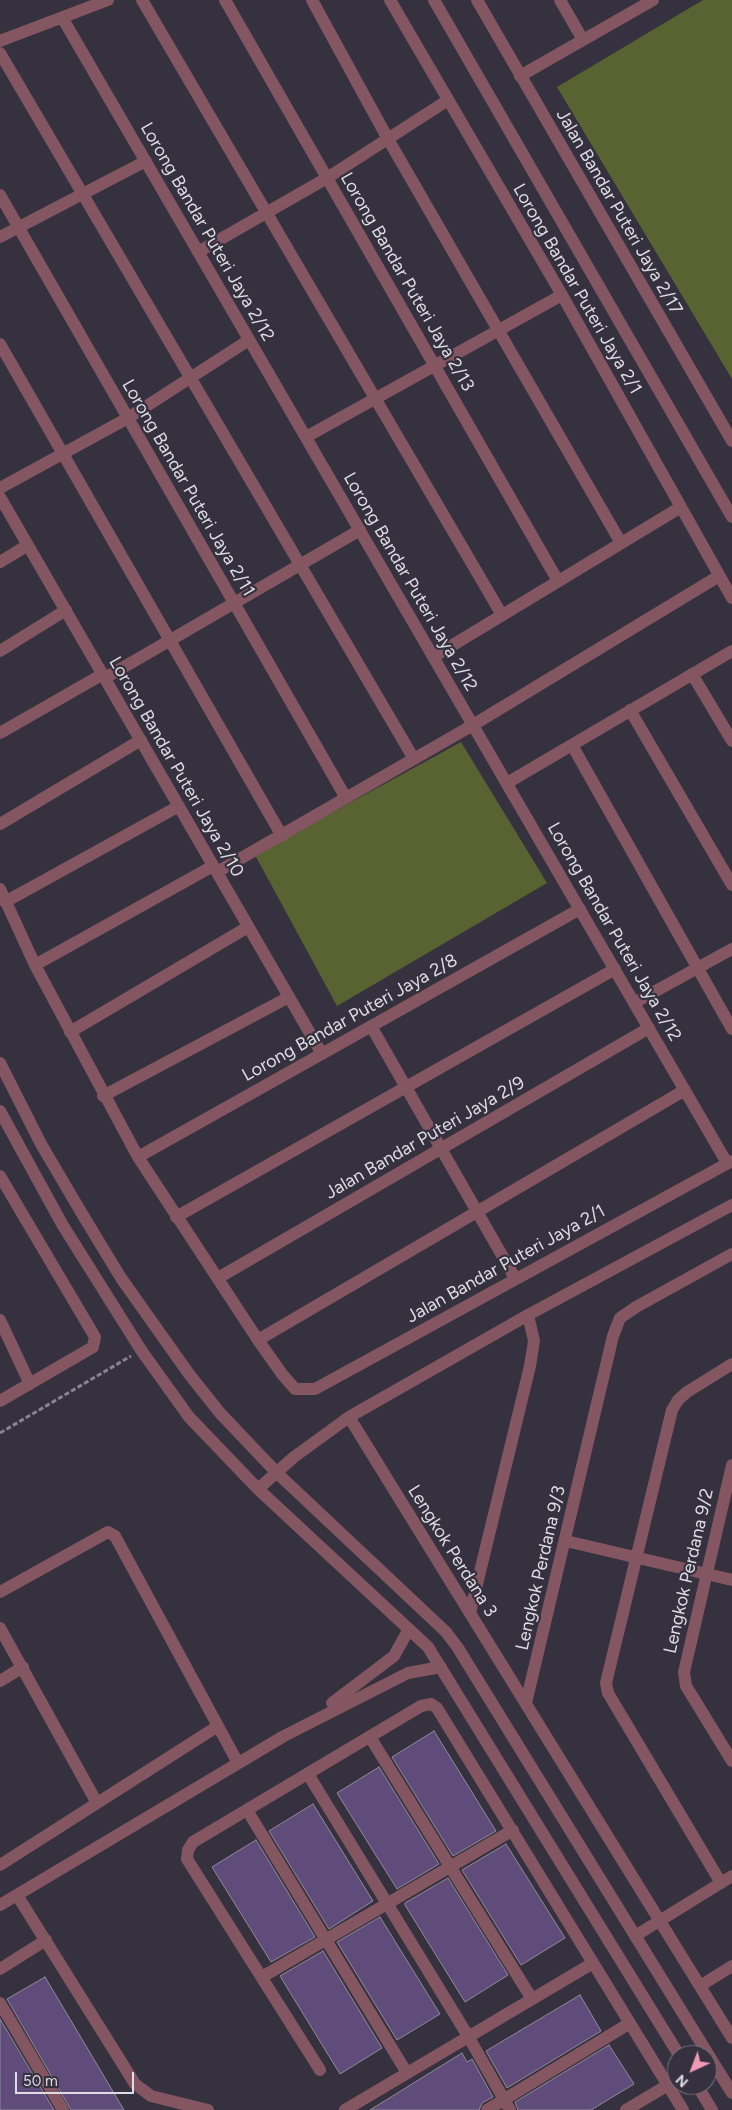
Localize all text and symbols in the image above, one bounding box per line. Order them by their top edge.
street label: Jalan Bandar Puteri Jaya 2/17 [551,105,687,319]
street label: Lorong Bandar Puteri Jaya 2/12 [135,119,279,345]
street label: Lorong Bandar Puteri Jaya 2/13 [335,169,479,395]
street label: Lorong Bandar Puteri Jaya 2/1 [508,180,646,398]
street label: Lorong Bandar Puteri Jaya 2/11 [117,376,259,600]
street label: Lorong Bandar Puteri Jaya 2/12 [338,469,482,695]
street label: Lorong Bandar Puteri Jaya 2/10 [104,653,248,881]
street label: Lorong Bandar Puteri Jaya 2/12 [542,819,686,1045]
street label: Lorong Bandar Puteri Jaya 2/8 [239,950,461,1086]
street label: Jalan Bandar Puteri Jaya 2/9 [321,1072,529,1204]
street label: Jalan Bandar Puteri Jaya 2/1 [403,1200,609,1328]
street label: Lengkok Perdana 3 [403,1481,501,1621]
street label: Lengkok Perdana 9/3 [512,1483,570,1653]
street label: Lengkok Perdana 9/2 [659,1486,719,1656]
north arrow [667,2045,717,2095]
scale bar [18,2062,136,2094]
text: N [672,2071,692,2091]
text: 50 m [23,2072,58,2090]

